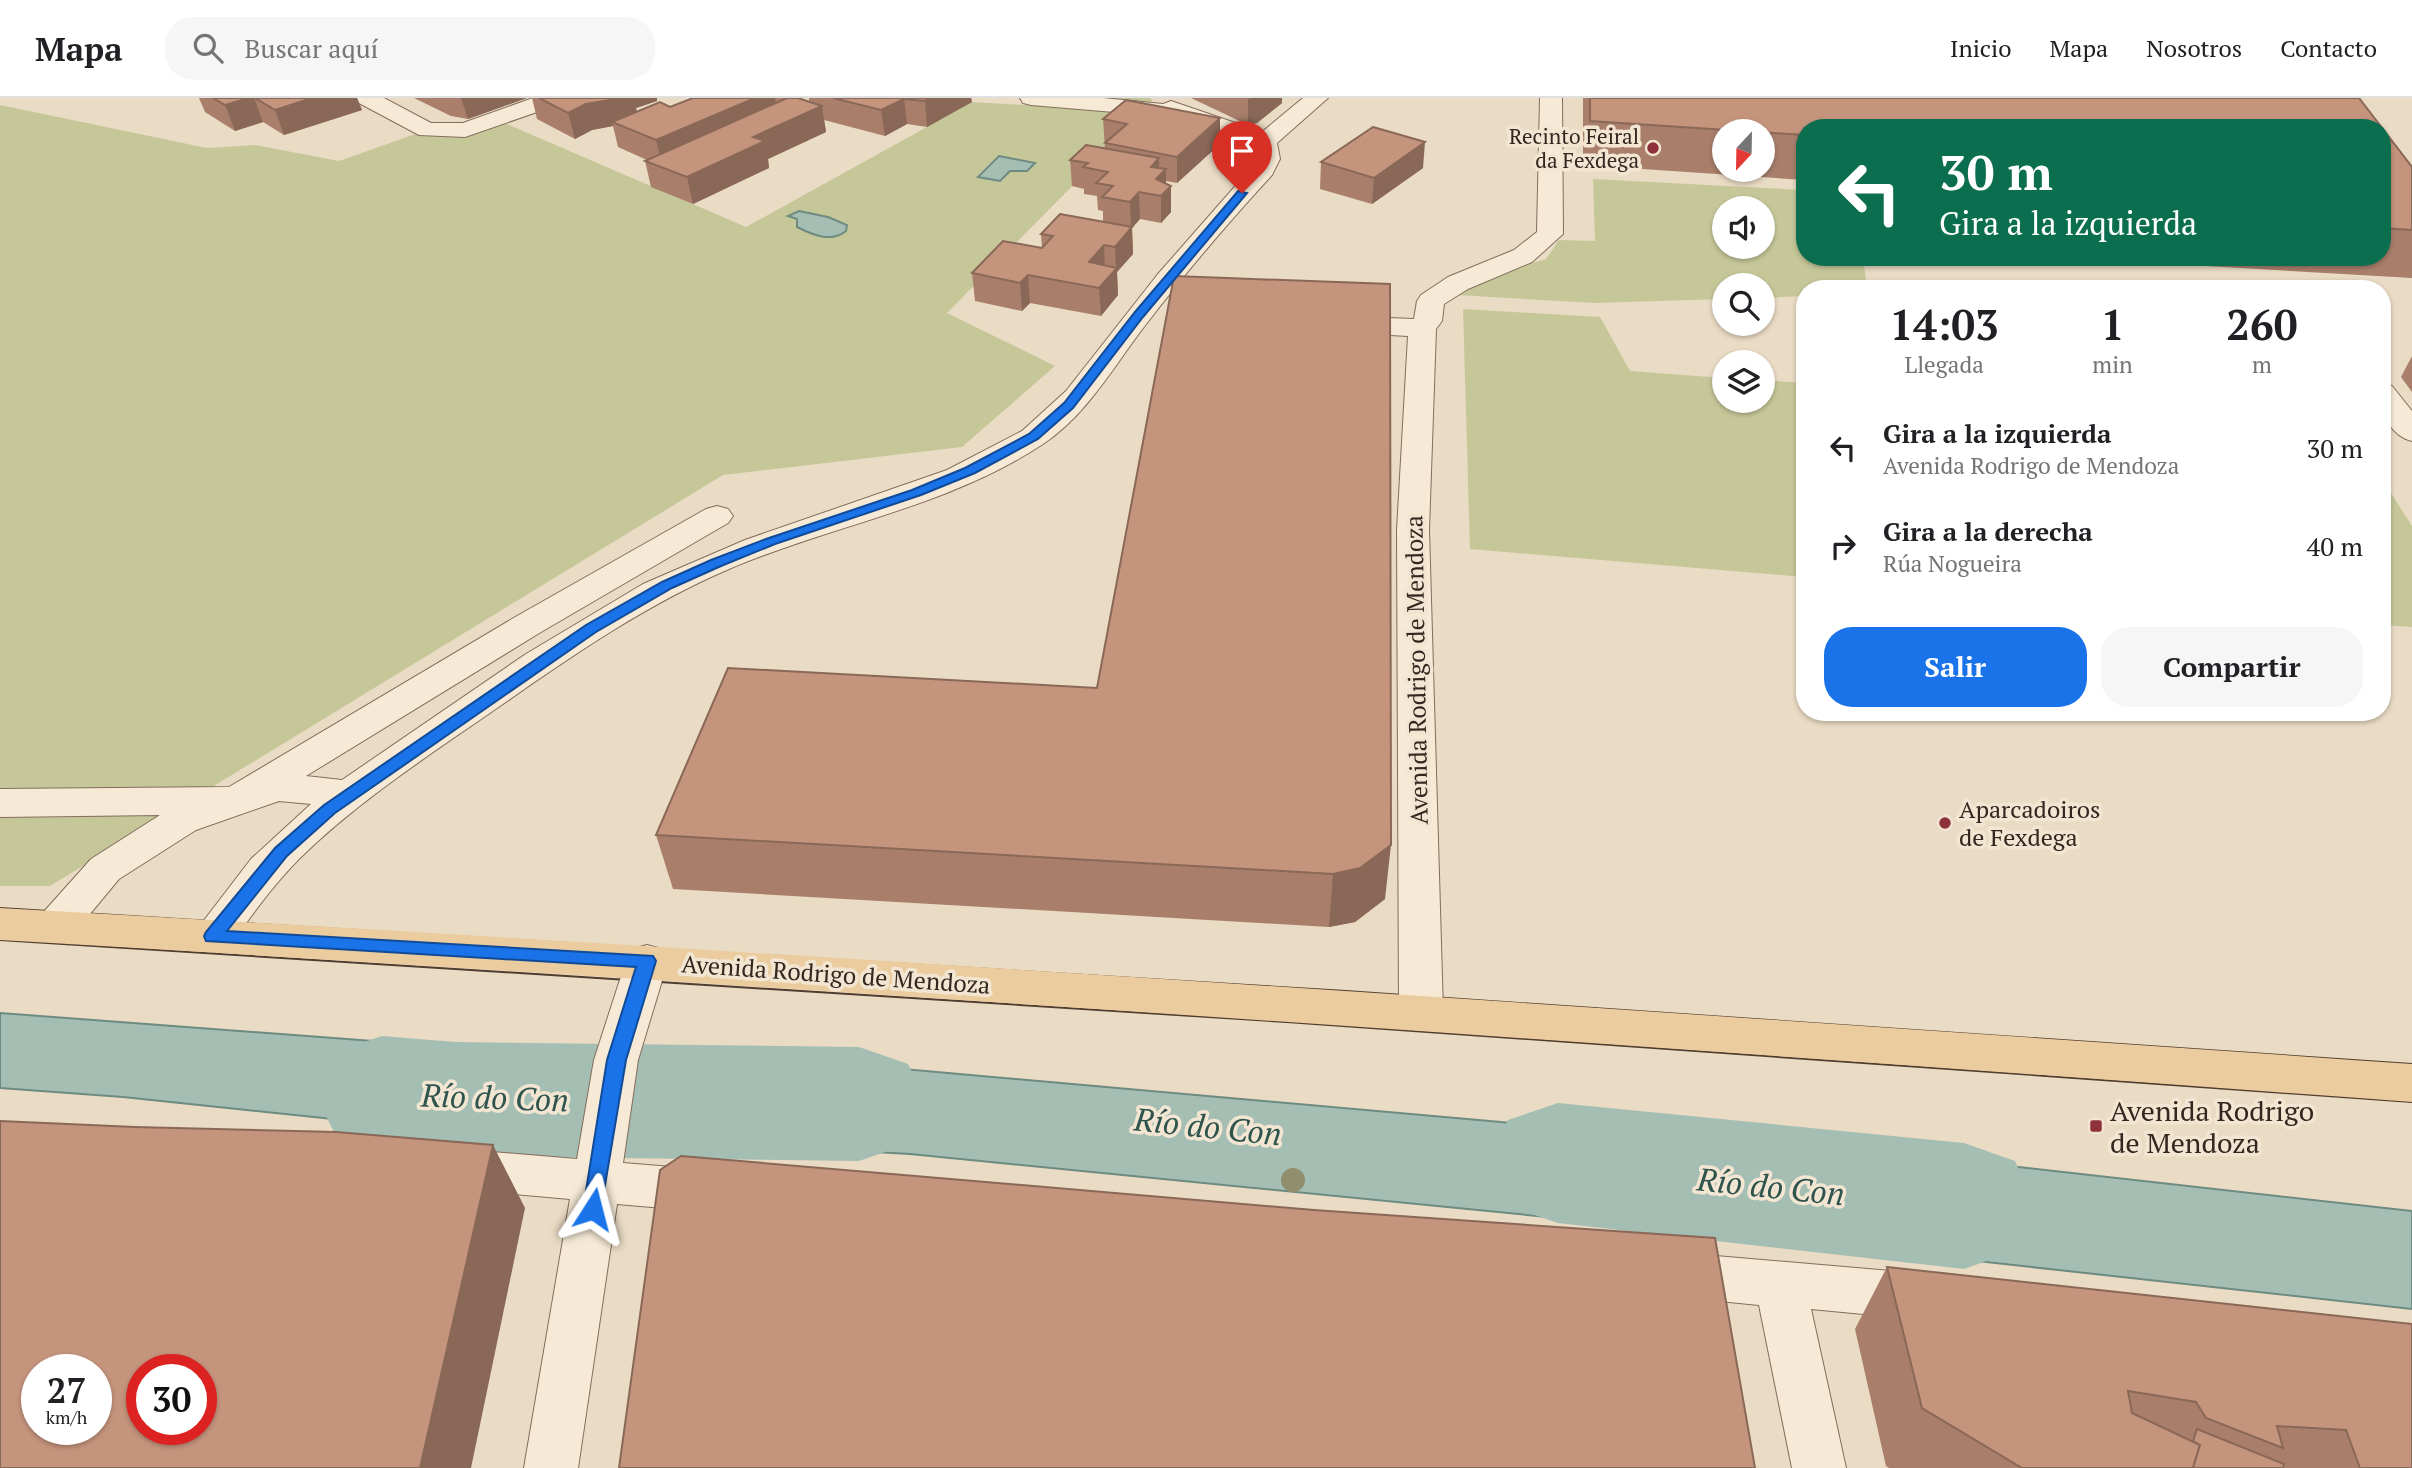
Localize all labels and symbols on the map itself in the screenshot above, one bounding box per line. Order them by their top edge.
north arrow [1712,119,1774,182]
pin [1212,121,1272,193]
place label: Recinto Feiral da Fexdega [1509,122,1639,174]
marker: Recinto Feiral da Fexdega [1645,140,1661,156]
street label: Avenida Rodrigo de Mendoza [1397,515,1435,825]
place label: Aparcadoiros de Fexdega [1959,793,2100,853]
marker: Aparcadoiros de Fexdega [1937,815,1953,831]
street label: Avenida Rodrigo de Mendoza [681,947,991,1001]
water label: Río do Con [419,1073,570,1121]
place label: Avenida Rodrigo de Mendoza [2110,1092,2314,1161]
water label: Río do Con [1131,1097,1284,1155]
marker: Avenida Rodrigo de Mendoza [2088,1118,2104,1134]
water label: Río do Con [1694,1157,1847,1215]
position arrow [556,1172,630,1246]
speed limit sign: 30 [126,1354,217,1445]

